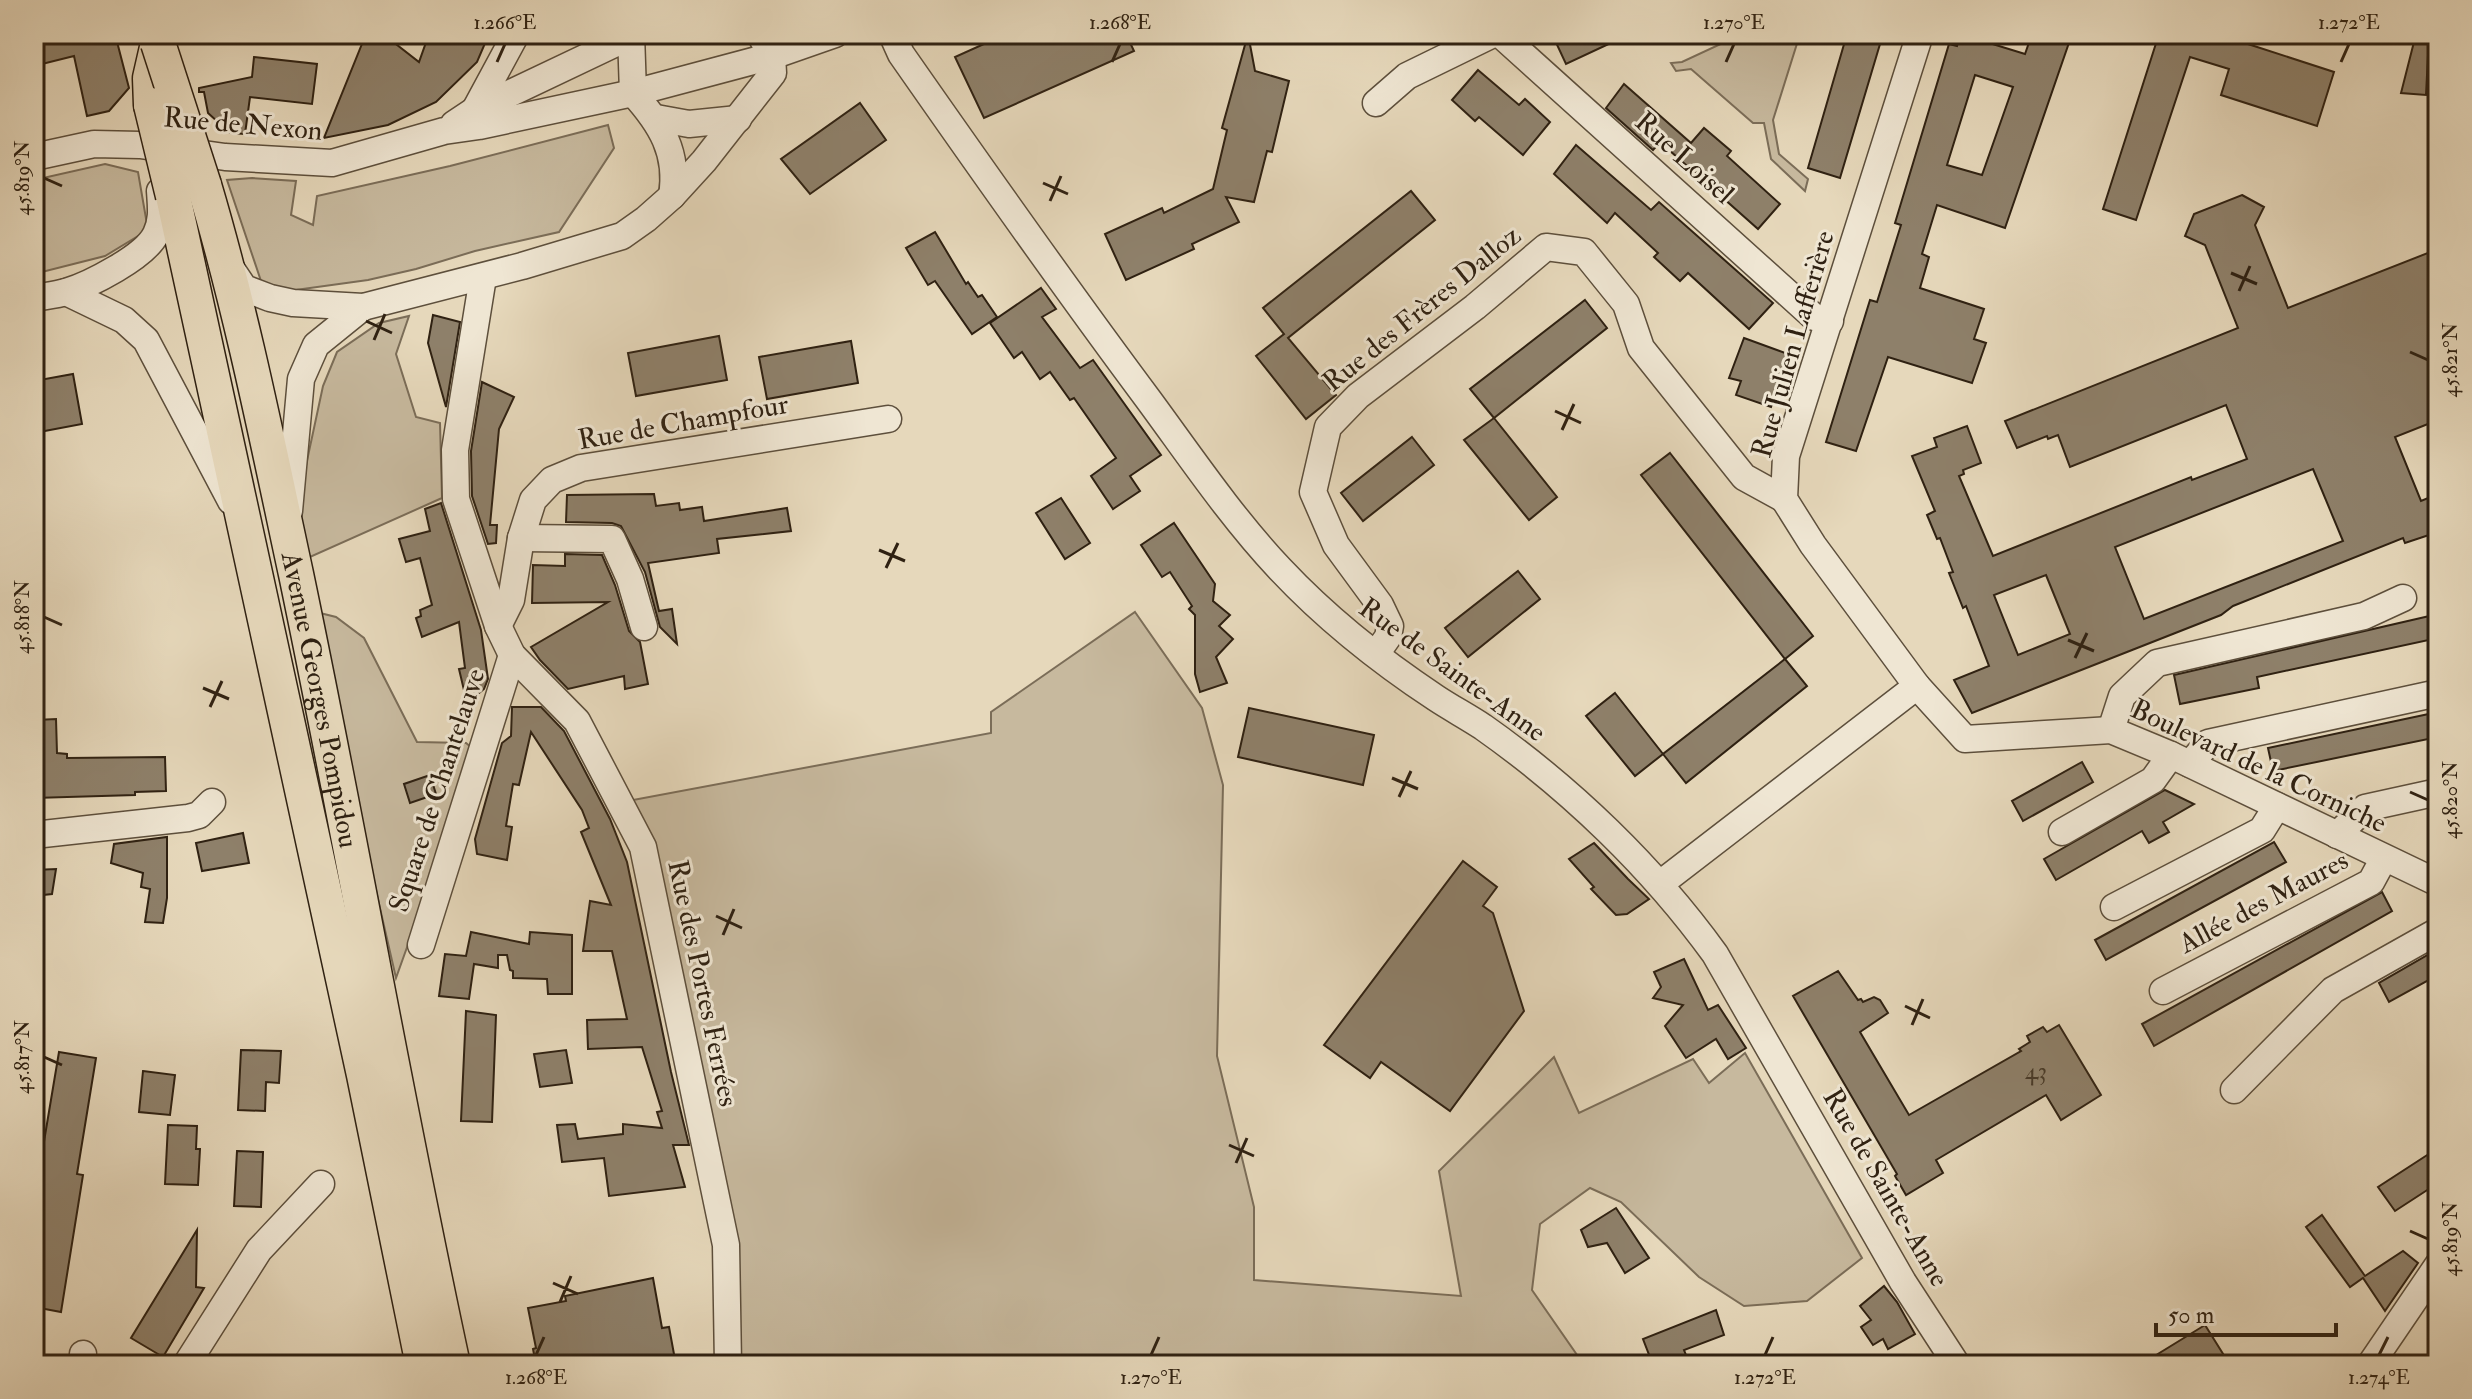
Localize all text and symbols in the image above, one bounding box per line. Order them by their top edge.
text: 1.266°E [474,10,536,35]
text: 1.268°E [1089,10,1151,35]
text: 1.270°E [1703,10,1765,35]
text: 1.272°E [2318,10,2380,35]
street label: Rue de Nexon [162,100,324,149]
street label: Rue Loisel [1627,104,1741,212]
text: 45.819°N [10,141,35,215]
street label: Rue des Frères Dalloz [1316,218,1528,400]
street label: Rue Julien Lafferière [1744,227,1843,462]
text: 45.821°N [2438,323,2463,397]
street label: Rue de Champfour [575,387,792,458]
street label: Avenue Georges Pompidou [273,548,366,851]
text: 45.818°N [10,580,35,654]
street label: Rue de Sainte-Anne [1352,591,1553,750]
street label: Square de Chantelauve [382,664,493,917]
street label: Boulevard de la Corniche [2125,692,2392,841]
text: 45.820°N [2438,761,2463,839]
street label: Allée des Maures [2172,843,2354,962]
street label: Rue des Portes Ferrées [659,857,746,1110]
text: 45.817°N [10,1020,35,1094]
house number: 43 [2025,1056,2047,1087]
street label: Rue de Sainte-Anne [1815,1082,1957,1293]
text: 45.819°N [2438,1202,2463,1276]
scale bar [2156,1287,2336,1337]
text: 50 m [2168,1300,2215,1331]
text: 1.268°E [505,1365,567,1390]
text: 1.270°E [1120,1365,1182,1390]
text: 1.272°E [1734,1365,1796,1390]
text: 1.274°E [2348,1365,2410,1390]

